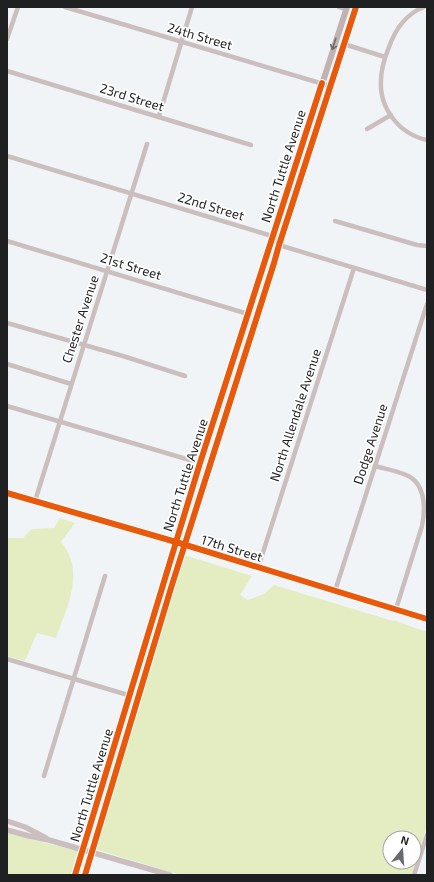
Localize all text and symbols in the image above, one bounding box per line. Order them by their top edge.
street label: 24th Street [166,19,234,53]
one-way arrow [330,38,338,50]
street label: 23rd Street [98,80,166,114]
street label: North Tuttle Avenue [257,108,309,224]
street label: 22nd Street [176,188,246,224]
street label: 21st Street [99,249,164,283]
street label: Chester Avenue [58,273,102,365]
street label: North Allendale Avenue [266,347,324,483]
street label: Dodge Avenue [349,402,391,486]
street label: North Tuttle Avenue [159,417,211,533]
street label: 17th Street [199,531,265,565]
street label: North Tuttle Avenue [66,726,116,844]
north arrow [382,830,422,870]
text: N [399,833,411,847]

